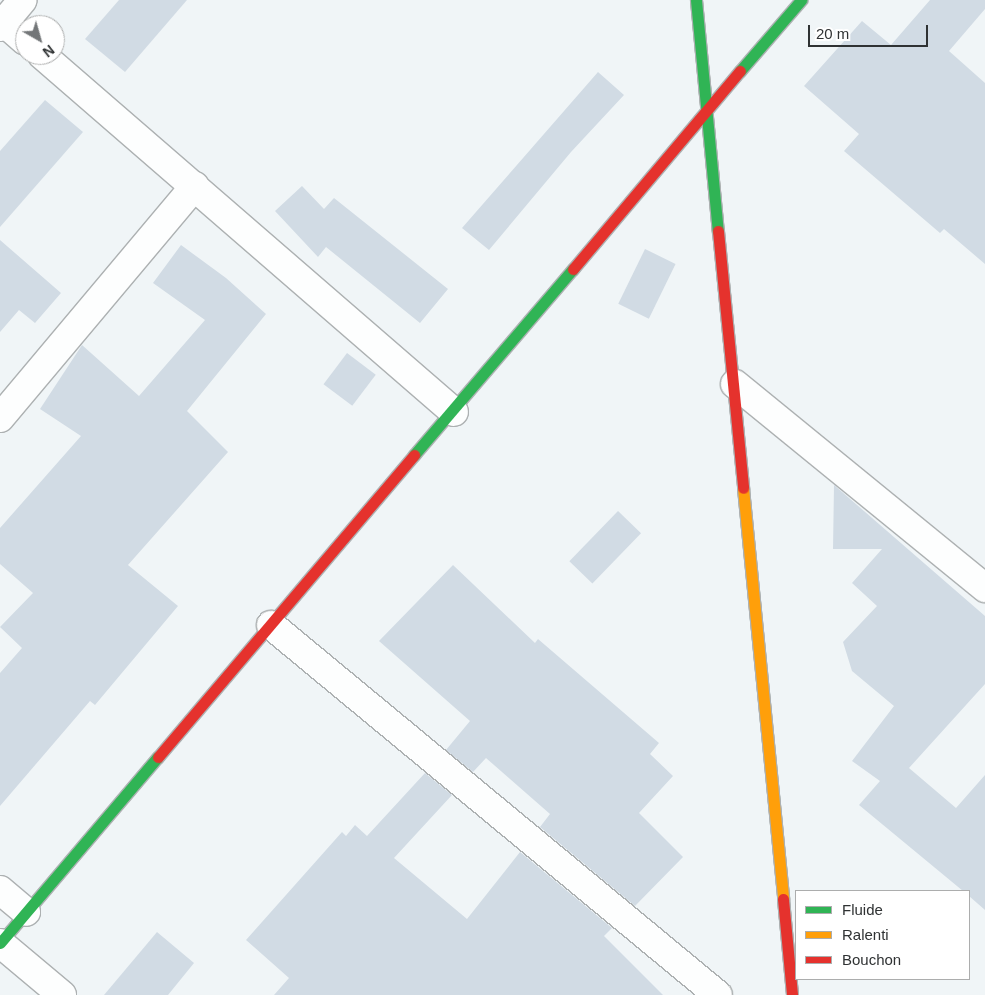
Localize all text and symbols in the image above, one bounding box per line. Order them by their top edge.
north arrow [15,15,65,65]
scale bar [810,15,930,47]
text: 20 m [816,25,849,42]
text: N [40,42,58,60]
legend [795,890,970,980]
text: Fluide [842,901,883,918]
text: Ralenti [842,926,889,943]
text: Bouchon [842,951,901,968]

